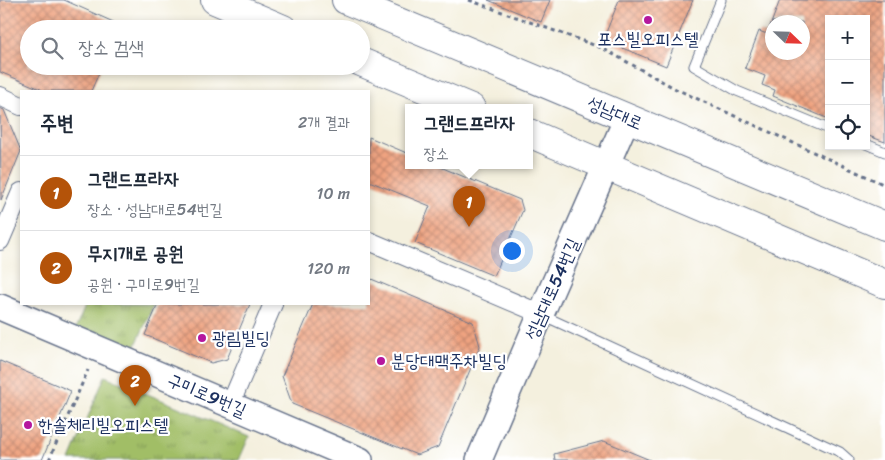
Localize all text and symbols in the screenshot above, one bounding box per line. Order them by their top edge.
marker: 포스빌오피스텔 [642,14,654,26]
north arrow [765,15,810,60]
map controls [825,15,870,150]
button: + [825,15,870,60]
search box [20,20,370,75]
place label: 포스빌오피스텔 [597,23,699,55]
text: 장소 검색 [78,31,144,64]
icon: search [38,34,66,62]
button: − [825,60,870,105]
street label: 성남대로 [582,87,648,139]
text: 주변 [40,104,74,142]
popup [405,104,533,169]
button: locate [825,105,870,150]
text: 그랜드프라자 [423,106,515,139]
text: 2개 결과 [298,108,350,137]
text: 장소 [423,139,449,168]
text: 그랜드프라자 [87,162,179,195]
text: 1 [53,179,59,208]
text: 10 m [317,179,350,208]
pin: 1 [453,186,485,227]
text: 장소 · 성남대로54번길 [87,195,222,224]
street label: 성남대로54번길 [515,232,589,345]
text: 무지개로 공원 [87,237,184,270]
your location [499,238,525,264]
text: 2 [51,254,61,283]
text: 120 m [307,254,350,283]
text: 공원 · 구미로9번길 [87,270,200,299]
place label: 광림빌딩 [212,322,270,354]
marker: 광림빌딩 [196,332,208,344]
place label: 분당대맥주차빌딩 [391,345,507,377]
marker: 분당대맥주차빌딩 [375,355,387,367]
street label: 구미로9번길 [162,364,252,426]
pin: 2 [119,365,151,406]
place label: 한솔체리빌오피스텔 [38,409,168,441]
marker: 한솔체리빌오피스텔 [22,419,34,431]

